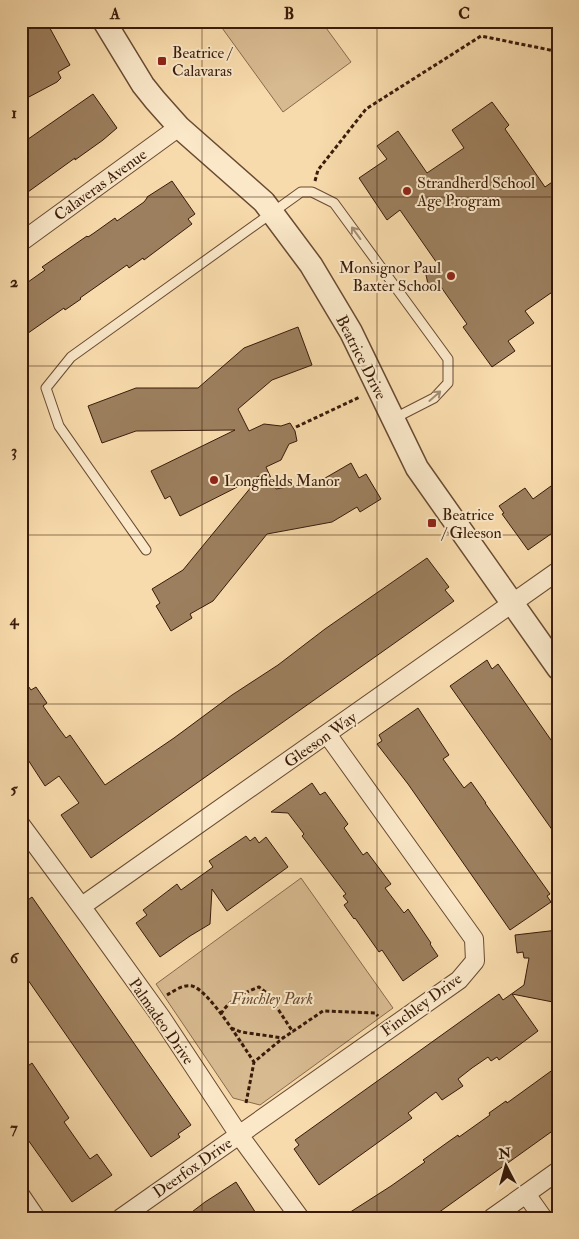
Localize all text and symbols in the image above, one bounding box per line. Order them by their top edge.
text: A [109,4,121,24]
text: B [284,4,294,24]
text: C [458,4,470,24]
place label: Beatrice / Calavaras [172,43,234,81]
marker: Beatrice / Calavaras [156,55,168,67]
text: 1 [11,103,17,123]
street label: Calaveras Avenue [50,144,151,225]
place label: Strandherd School Age Program [416,173,535,211]
marker: Strandherd School Age Program [401,185,413,197]
one-way arrow [351,227,362,240]
place label: Monsignor Paul Baxter School [339,258,441,296]
marker: Monsignor Paul Baxter School [445,270,457,282]
text: 2 [10,272,18,292]
street label: Beatrice Drive [331,312,391,403]
one-way arrow [428,390,441,401]
text: 3 [11,441,17,461]
place label: Longfields Manor [224,471,340,491]
marker: Longfields Manor [208,474,220,486]
place label: Beatrice / Gleeson [441,505,502,543]
marker: Beatrice / Gleeson [426,517,438,529]
text: 4 [9,610,20,630]
street label: Gleeson Way [280,707,362,772]
text: 5 [10,779,18,799]
text: 6 [10,948,20,968]
street label: Finchley Drive [377,969,466,1041]
street label: Palmadeo Drive [124,975,198,1069]
park label: Finchley Park [230,989,313,1009]
text: 7 [10,1118,18,1138]
street label: Deerfox Drive [149,1133,236,1202]
north arrow [482,1142,532,1192]
text: N [497,1144,512,1163]

